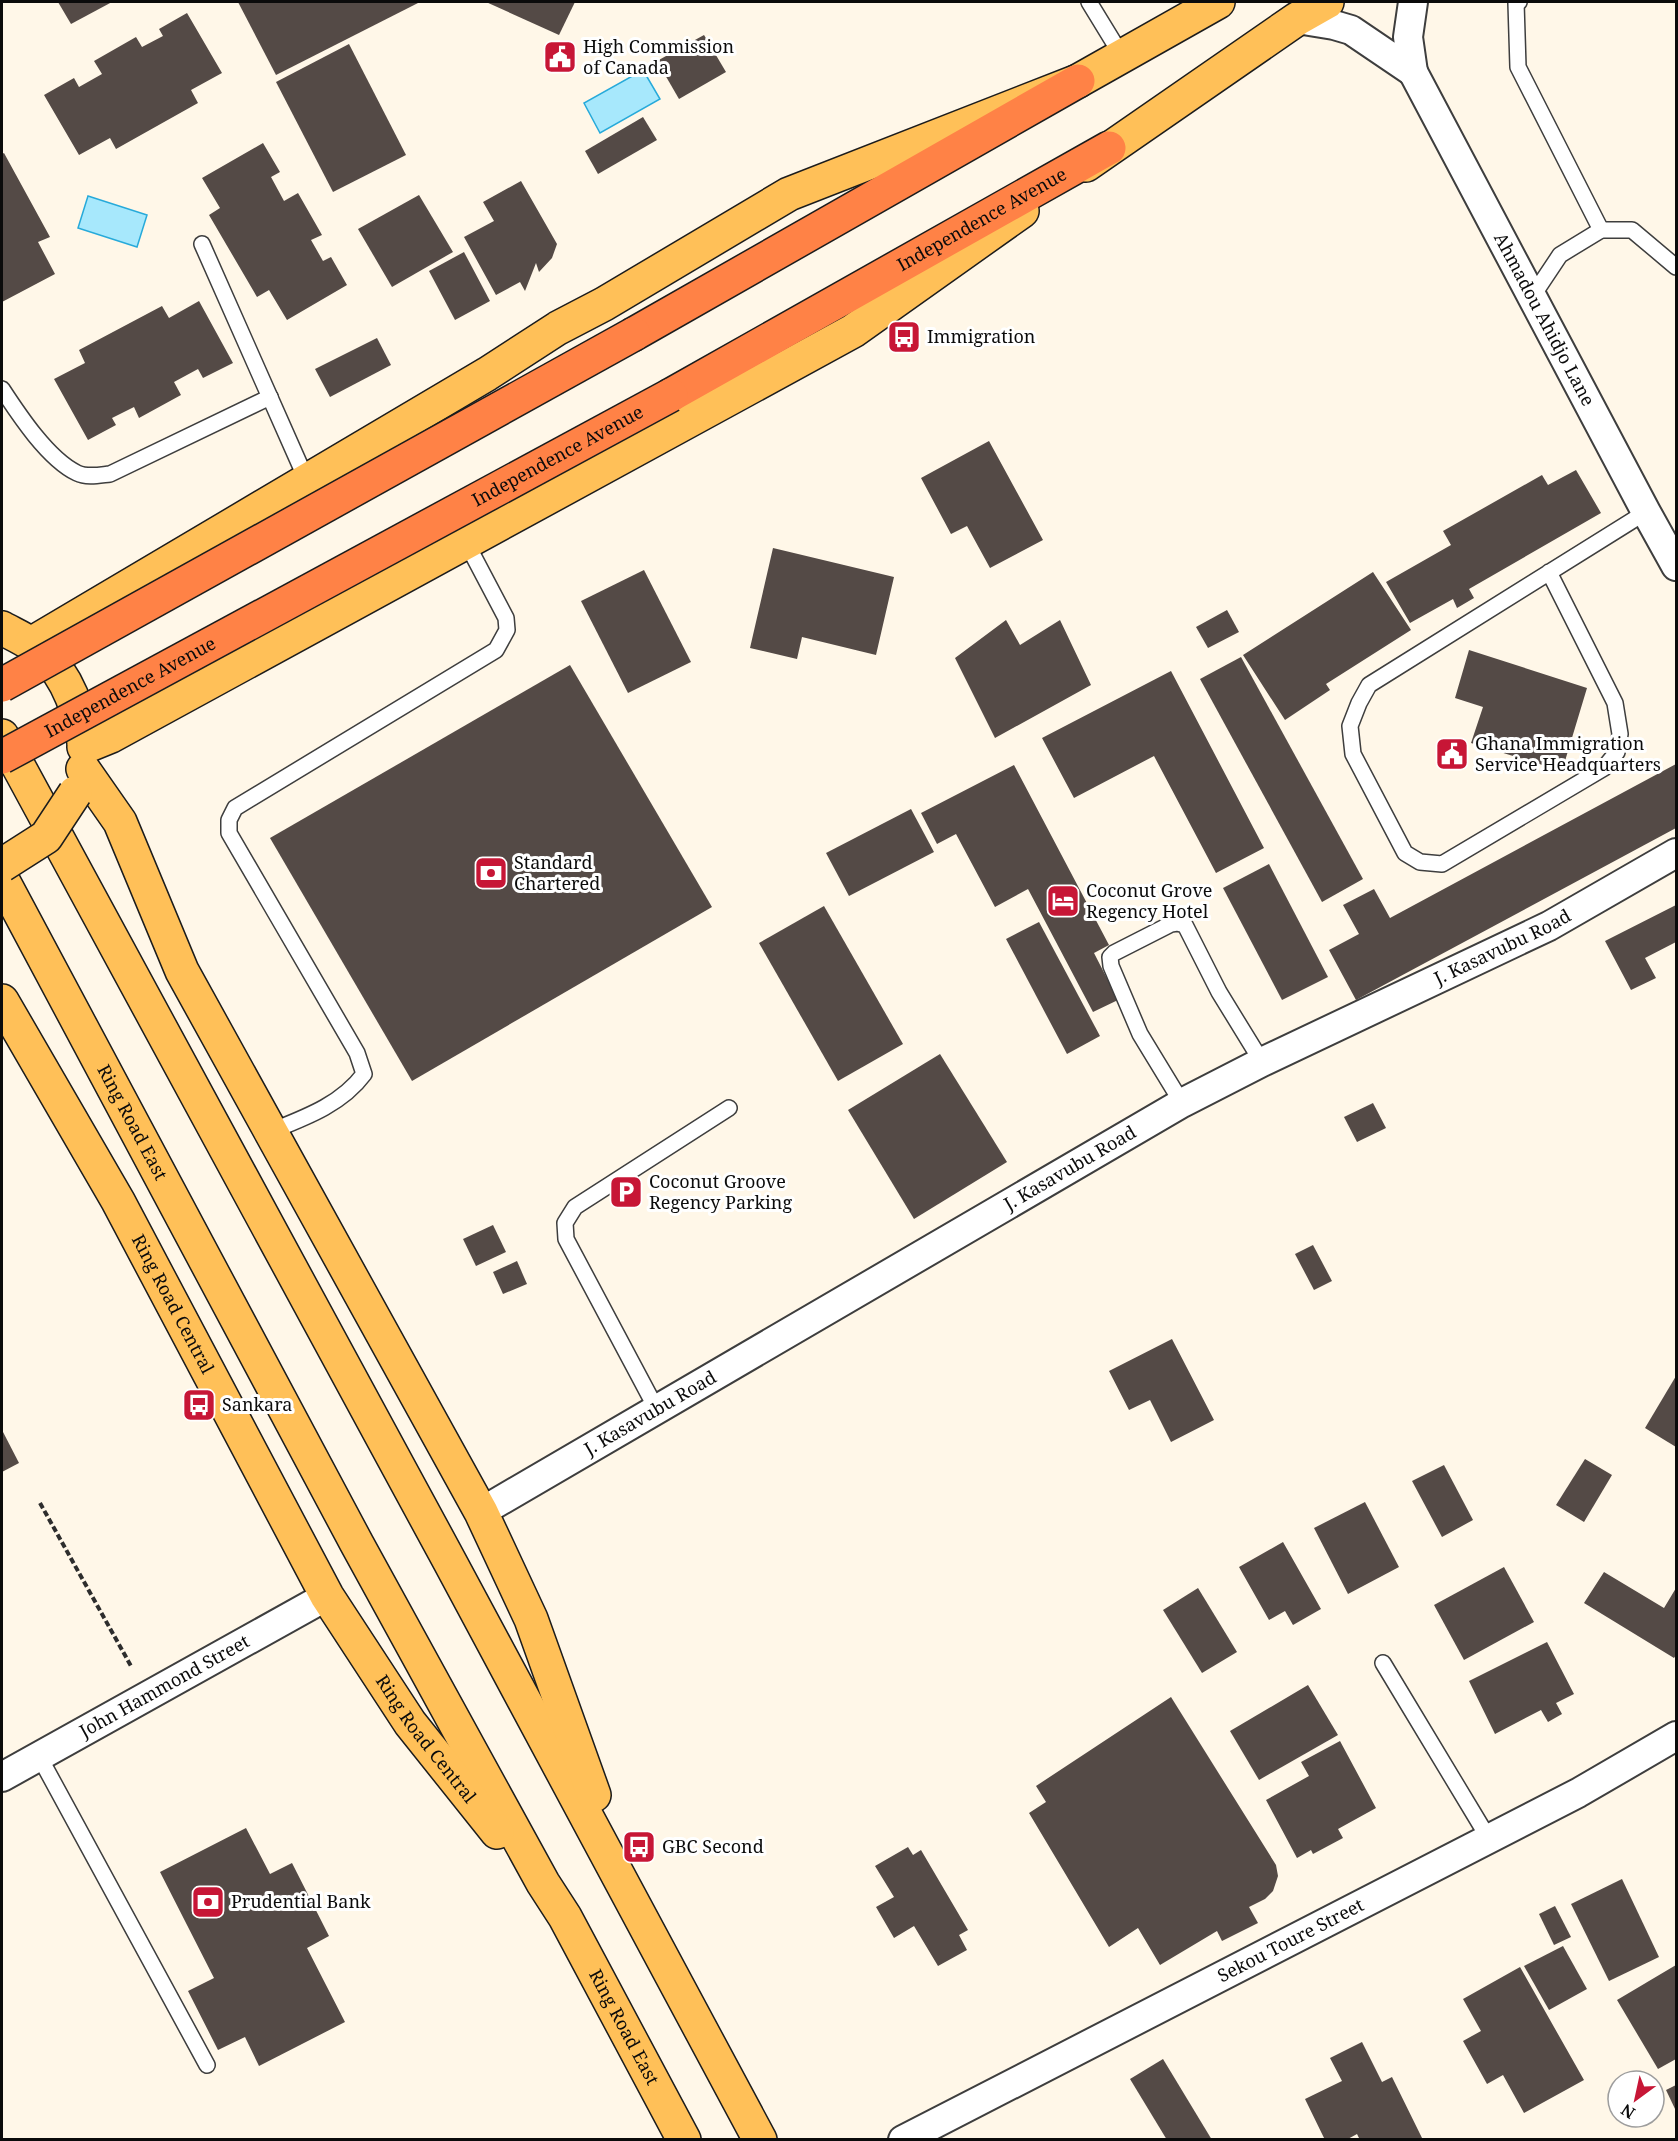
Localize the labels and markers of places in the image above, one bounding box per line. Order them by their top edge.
place label: High Commission of Canada [583,34,734,79]
public building icon: High Commission of Canada [542,39,578,75]
bus stop icon: Immigration [886,319,922,355]
place label: Immigration [927,324,1036,348]
place label: Ghana Immigration Service Headquarters [1475,731,1661,776]
public building icon: Ghana Immigration Service Headquarters [1434,736,1470,772]
place label: Standard Chartered [514,850,600,895]
bank icon: Standard Chartered [473,855,509,891]
place label: Coconut Grove Regency Hotel [1086,878,1213,923]
hotel icon: Coconut Grove Regency Hotel [1045,883,1081,919]
place label: Coconut Groove Regency Parking [649,1169,792,1214]
parking icon: Coconut Groove Regency Parking [608,1174,644,1210]
bus stop icon: Sankara [181,1387,217,1423]
place label: Sankara [222,1392,292,1416]
bus stop icon: GBC Second [621,1829,657,1865]
place label: GBC Second [662,1834,764,1858]
bank icon: Prudential Bank [190,1884,226,1920]
place label: Prudential Bank [231,1889,371,1913]

